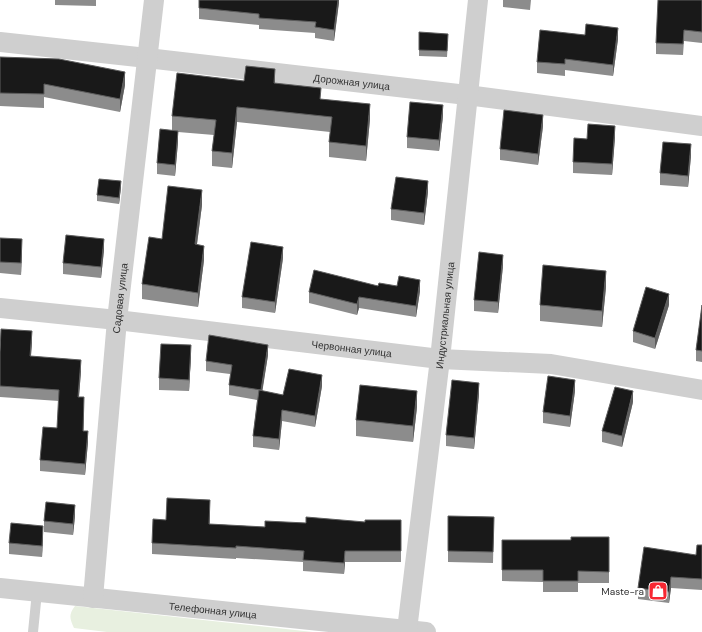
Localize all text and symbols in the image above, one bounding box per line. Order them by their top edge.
street label: Дорожная улица [313,71,391,93]
street label: Индустриальная улица [433,261,457,370]
street label: Садовая улица [110,262,131,334]
street label: Червонная улица [311,338,393,360]
shop icon: Maste-ra [647,580,669,602]
place label: Maste-ra [601,585,644,598]
street label: Телефонная улица [168,599,258,622]

